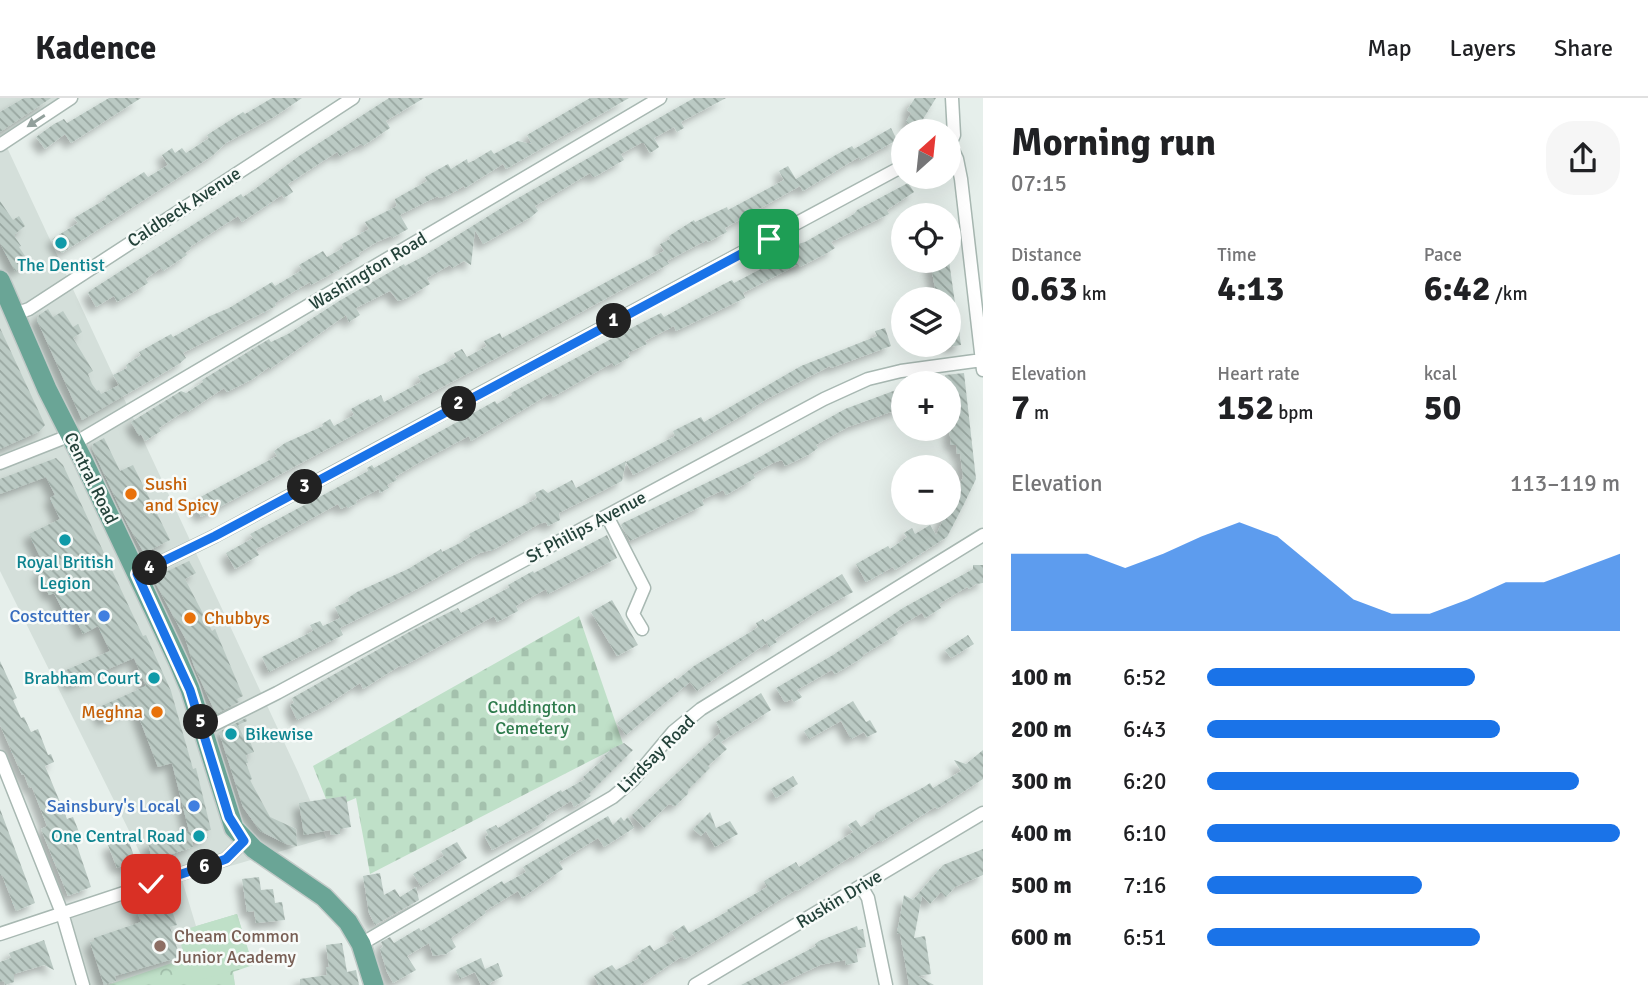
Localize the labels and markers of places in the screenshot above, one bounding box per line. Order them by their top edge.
pin [739,209,799,269]
marker: The Dentist [53,235,69,251]
place label: The Dentist [17,254,105,276]
pin: 1 [596,304,632,339]
pin: 2 [442,386,476,422]
pin: 3 [288,470,322,504]
place label: Sushi and Spicy [145,473,219,516]
marker: Sushi and Spicy [123,486,139,502]
marker: Royal British Legion [57,532,73,548]
pin: 4 [132,550,168,586]
place label: Royal British Legion [16,551,114,594]
place label: Costcutter [9,605,90,627]
place label: Chubbys [204,607,270,629]
marker: Costcutter [96,608,112,624]
marker: Chubbys [182,610,198,626]
place label: Brabham Court [24,667,140,689]
marker: Brabham Court [146,670,162,686]
place label: Meghna [81,701,143,723]
marker: Meghna [149,704,165,720]
pin: 5 [184,704,218,740]
place label: Bikewise [245,723,313,745]
marker: Bikewise [223,726,239,742]
place label: Sainsbury's Local [47,795,180,817]
marker: Sainsbury's Local [186,798,202,814]
place label: One Central Road [51,825,185,847]
marker: One Central Road [191,828,207,844]
pin: 6 [188,850,222,884]
pin [121,854,181,914]
place label: Cheam Common Junior Academy [174,925,299,968]
marker: Cheam Common Junior Academy [152,938,168,954]

